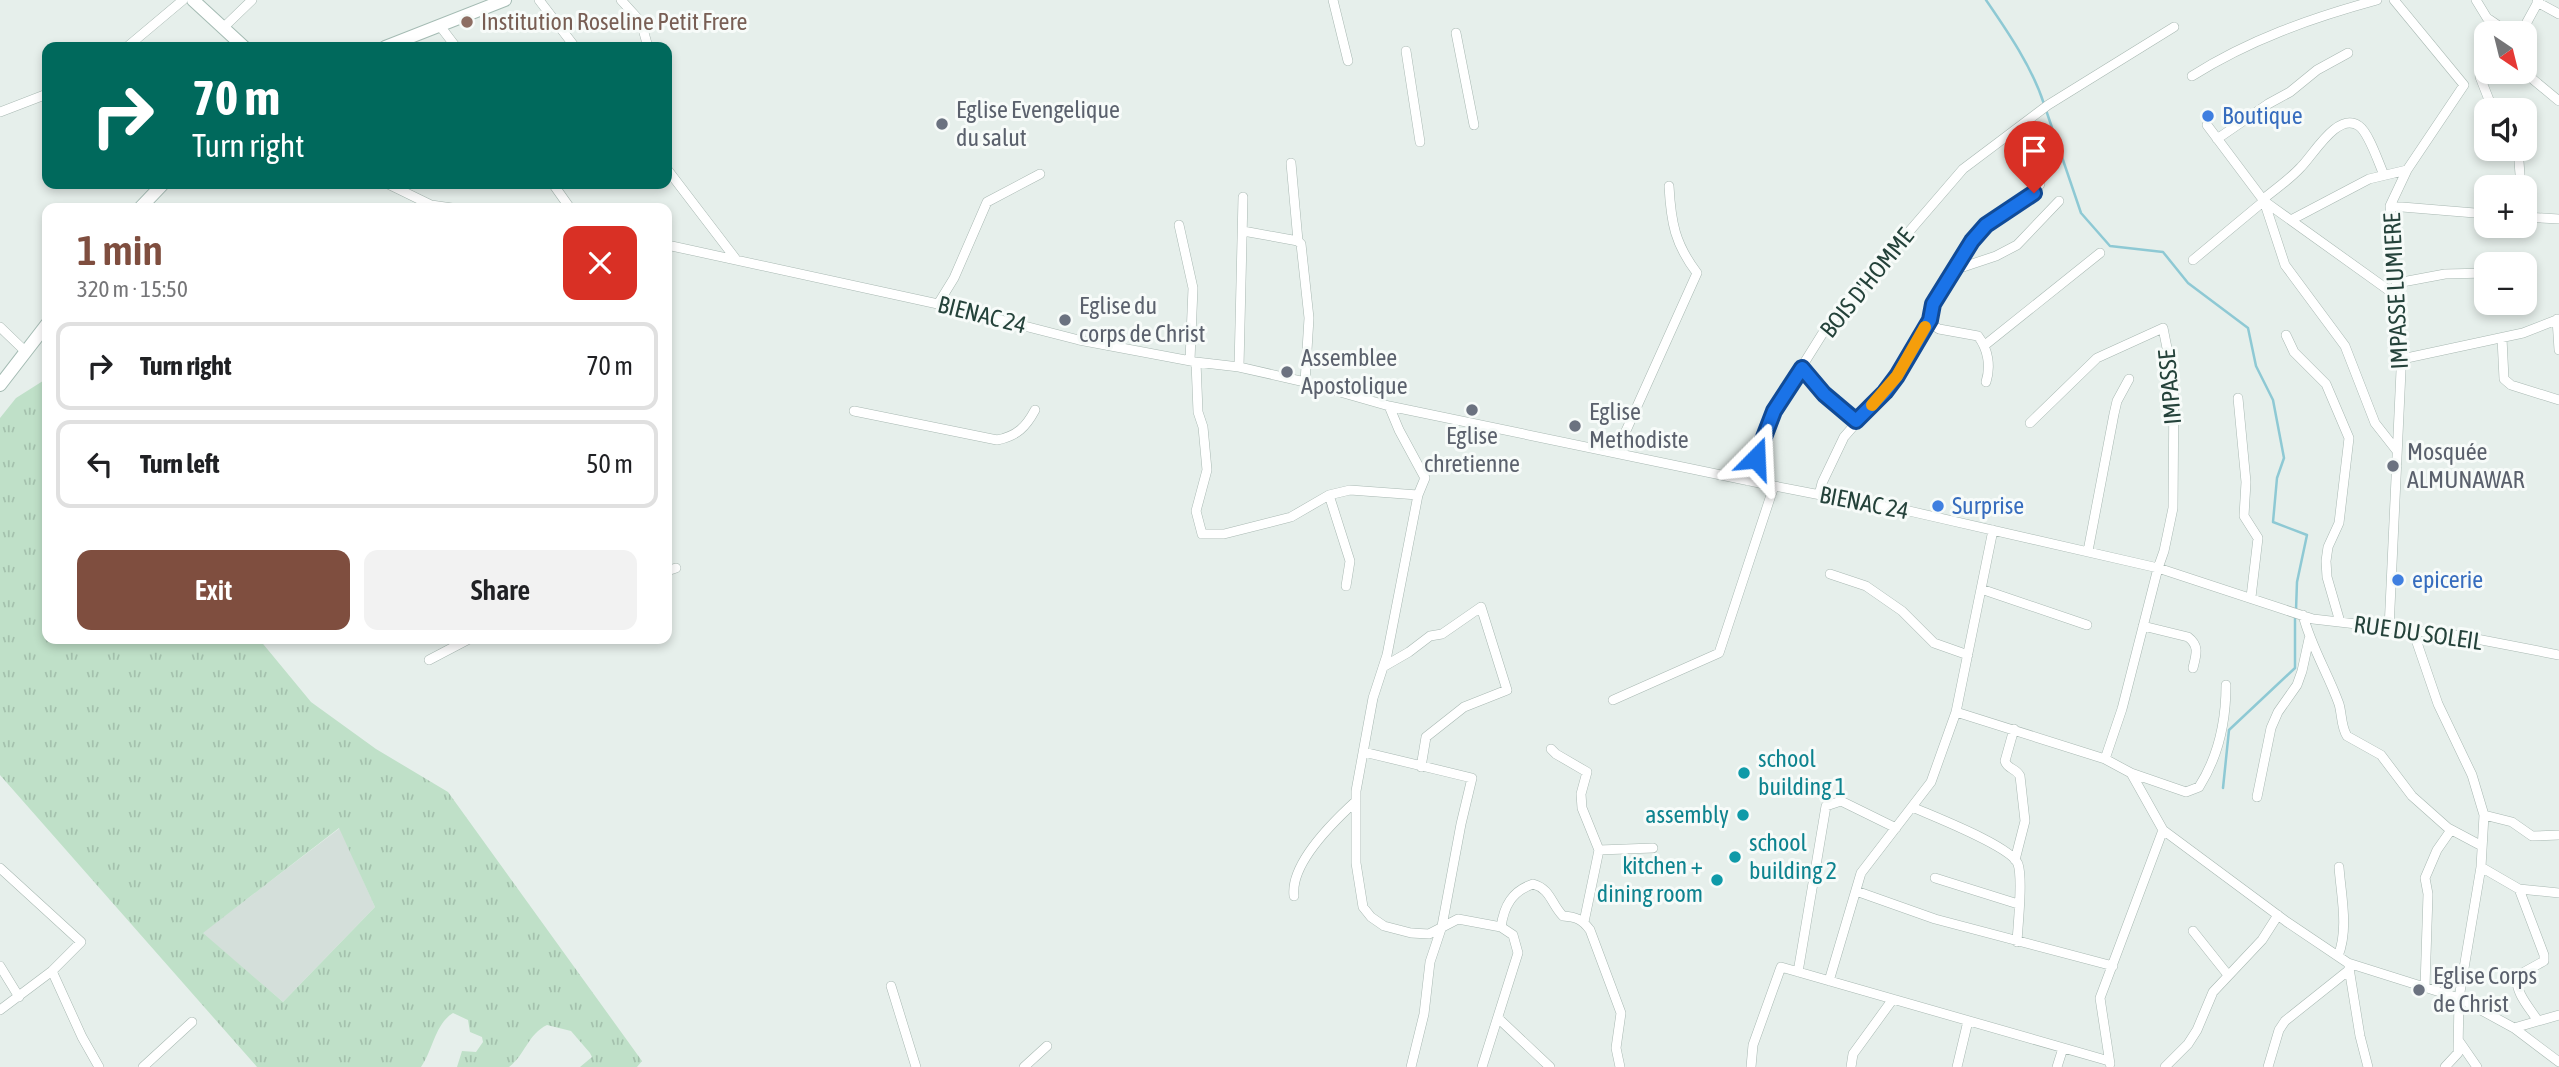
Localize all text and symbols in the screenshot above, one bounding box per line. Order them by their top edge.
place label: Institution Roseline Petit Frere [481,8,747,35]
marker: Institution Roseline Petit Frere [459,14,475,30]
north arrow [2474,21,2538,84]
map controls [2474,21,2537,315]
text: 70 m [192,69,280,125]
icon: right [77,70,168,161]
place label: Eglise Evengelique du salut [956,96,1120,151]
button: sound [2474,98,2537,161]
place label: Boutique [2222,102,2303,129]
marker: Boutique [2200,108,2216,124]
marker: Eglise Evengelique du salut [934,116,950,132]
pin [2004,121,2064,193]
text: Turn right [192,127,305,164]
icon: arrive [2015,132,2053,170]
button: + [2474,175,2537,238]
street label: IMPASSE LUMIERE [2378,212,2413,370]
street label: BOIS D'HOMME [1814,223,1919,343]
text: 1 min [77,226,163,274]
button: close [563,226,637,300]
button: − [2474,252,2537,315]
text: 320 m · 15:50 [77,276,188,302]
street label: BIENAC 24 [935,290,1029,339]
place label: Eglise du corps de Christ [1079,292,1205,347]
marker: Eglise du corps de Christ [1057,312,1073,328]
place label: Assemblee Apostolique [1301,344,1408,399]
icon: right [81,347,119,385]
street label: IMPASSE [2153,348,2186,426]
text: Turn right [140,351,231,381]
text: 70 m [586,351,633,381]
marker: Assemblee Apostolique [1279,364,1295,380]
place label: Eglise Methodiste [1589,398,1689,453]
marker: Eglise chretienne [1464,402,1480,418]
marker: Eglise Methodiste [1567,418,1583,434]
position arrow [1719,421,1793,495]
place label: Eglise chretienne [1424,422,1520,477]
place label: Mosquée ALMUNAWAR [2407,438,2524,493]
icon: left [81,445,119,483]
text: Turn left [140,449,220,479]
text: 50 m [586,449,633,479]
marker: Mosquée ALMUNAWAR [2385,458,2401,474]
street label: BIENAC 24 [1817,481,1911,524]
place label: Surprise [1952,492,2024,519]
marker: Surprise [1930,498,1946,514]
button: Exit [77,550,350,630]
button: Share [364,550,637,630]
place label: epicerie [2412,566,2483,593]
marker: epicerie [2390,572,2406,588]
street label: RUE DU SOLEIL [2352,610,2485,655]
place label: school building 1 [1758,745,1846,800]
marker: school building 1 [1736,765,1752,781]
place label: assembly [1645,801,1729,828]
marker: assembly [1735,807,1751,823]
place label: school building 2 [1749,829,1837,884]
marker: school building 2 [1727,849,1743,865]
place label: kitchen + dining room [1597,852,1703,907]
marker: kitchen + dining room [1709,872,1725,888]
place label: Eglise Corps de Christ [2433,962,2537,1017]
marker: Eglise Corps de Christ [2411,982,2427,998]

